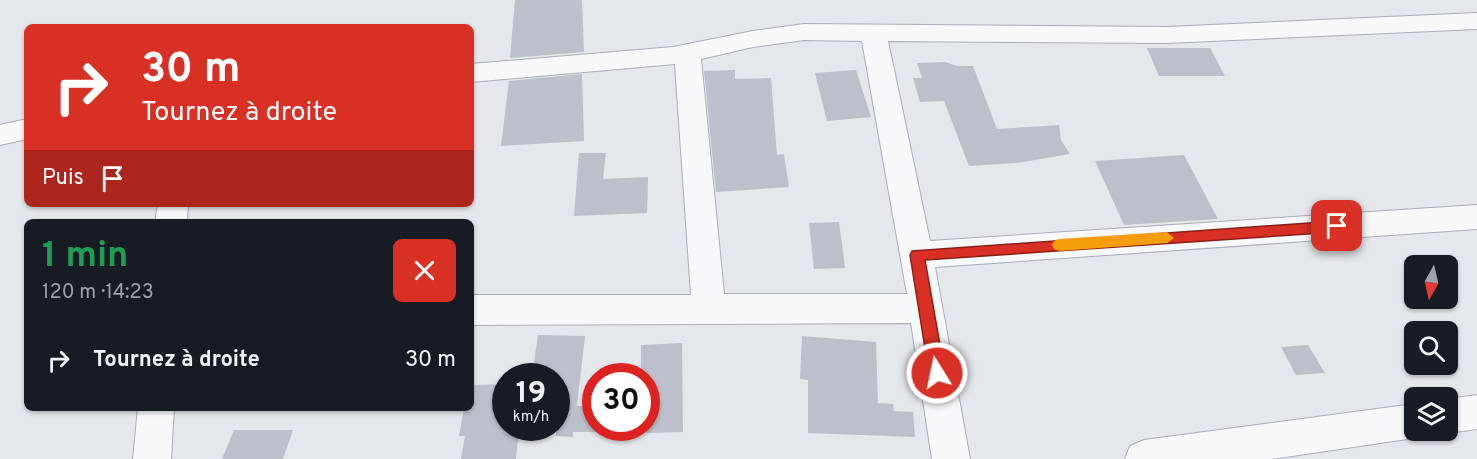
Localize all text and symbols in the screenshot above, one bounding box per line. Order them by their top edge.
text: 30 m [141,44,240,97]
icon: right [42,48,120,126]
text: Tournez à droite [141,96,337,130]
icon: arrive [96,162,129,195]
text: Puis [42,165,84,192]
pin [1311,200,1362,251]
icon: arrive [1320,209,1353,242]
text: 1 min [42,234,128,280]
button: close [393,239,456,302]
north arrow [1404,255,1458,309]
map controls [1404,255,1458,441]
text: 120 m · 14:23 [42,280,154,306]
button: search [1404,321,1458,375]
position arrow [905,341,969,405]
icon: right [42,344,75,377]
text: Tournez à droite [93,347,260,374]
text: 30 m [405,347,456,374]
speed limit sign: 30 [582,363,660,441]
text: 19 [516,376,546,413]
button: layers [1404,387,1458,441]
text: km/h [513,408,549,427]

